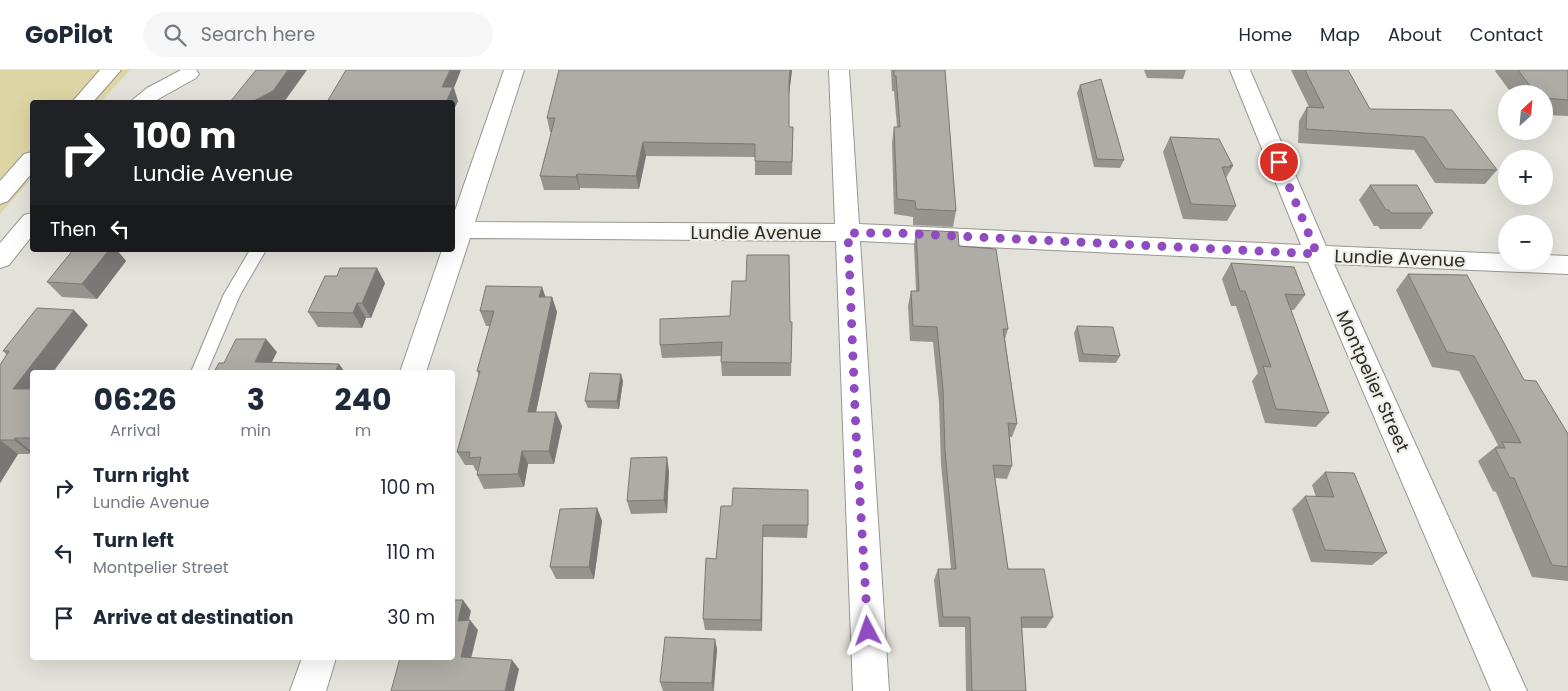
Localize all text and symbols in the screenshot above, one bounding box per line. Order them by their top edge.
search box [143,12,493,57]
text: GoPilot [25,18,113,51]
icon: search [161,21,189,49]
text: Search here [201,21,315,48]
text: Home [1238,22,1292,47]
text: Map [1320,22,1360,47]
text: About [1388,22,1442,47]
text: Contact [1470,22,1543,47]
north arrow [1498,85,1552,140]
map controls [1498,85,1553,270]
text: 100 m [133,111,236,160]
icon: right [50,120,115,185]
pin [1258,141,1300,183]
icon: arrive [1265,148,1293,176]
button: + [1498,150,1553,205]
text: Lundie Avenue [133,158,293,189]
icon: left [106,215,134,243]
button: − [1498,215,1553,270]
text: Then [50,216,96,243]
street label: Lundie Avenue [691,220,821,245]
street label: Lundie Avenue [1334,243,1466,273]
street label: Montpelier Street [1331,306,1415,456]
text: 06:26 [93,378,177,421]
text: 3 [247,378,265,421]
text: 240 [335,378,392,421]
text: Arrival [110,419,160,442]
text: min [240,419,271,442]
text: m [355,419,371,442]
text: Turn right [93,462,189,489]
icon: right [50,474,78,502]
text: 100 m [380,474,435,501]
text: Lundie Avenue [93,491,209,514]
text: Turn left [93,527,174,554]
icon: left [50,539,78,567]
text: 110 m [386,539,435,566]
text: Montpelier Street [93,556,229,579]
icon: arrive [50,604,78,632]
text: Arrive at destination [93,604,294,631]
text: 30 m [387,604,435,631]
position arrow [841,604,893,656]

